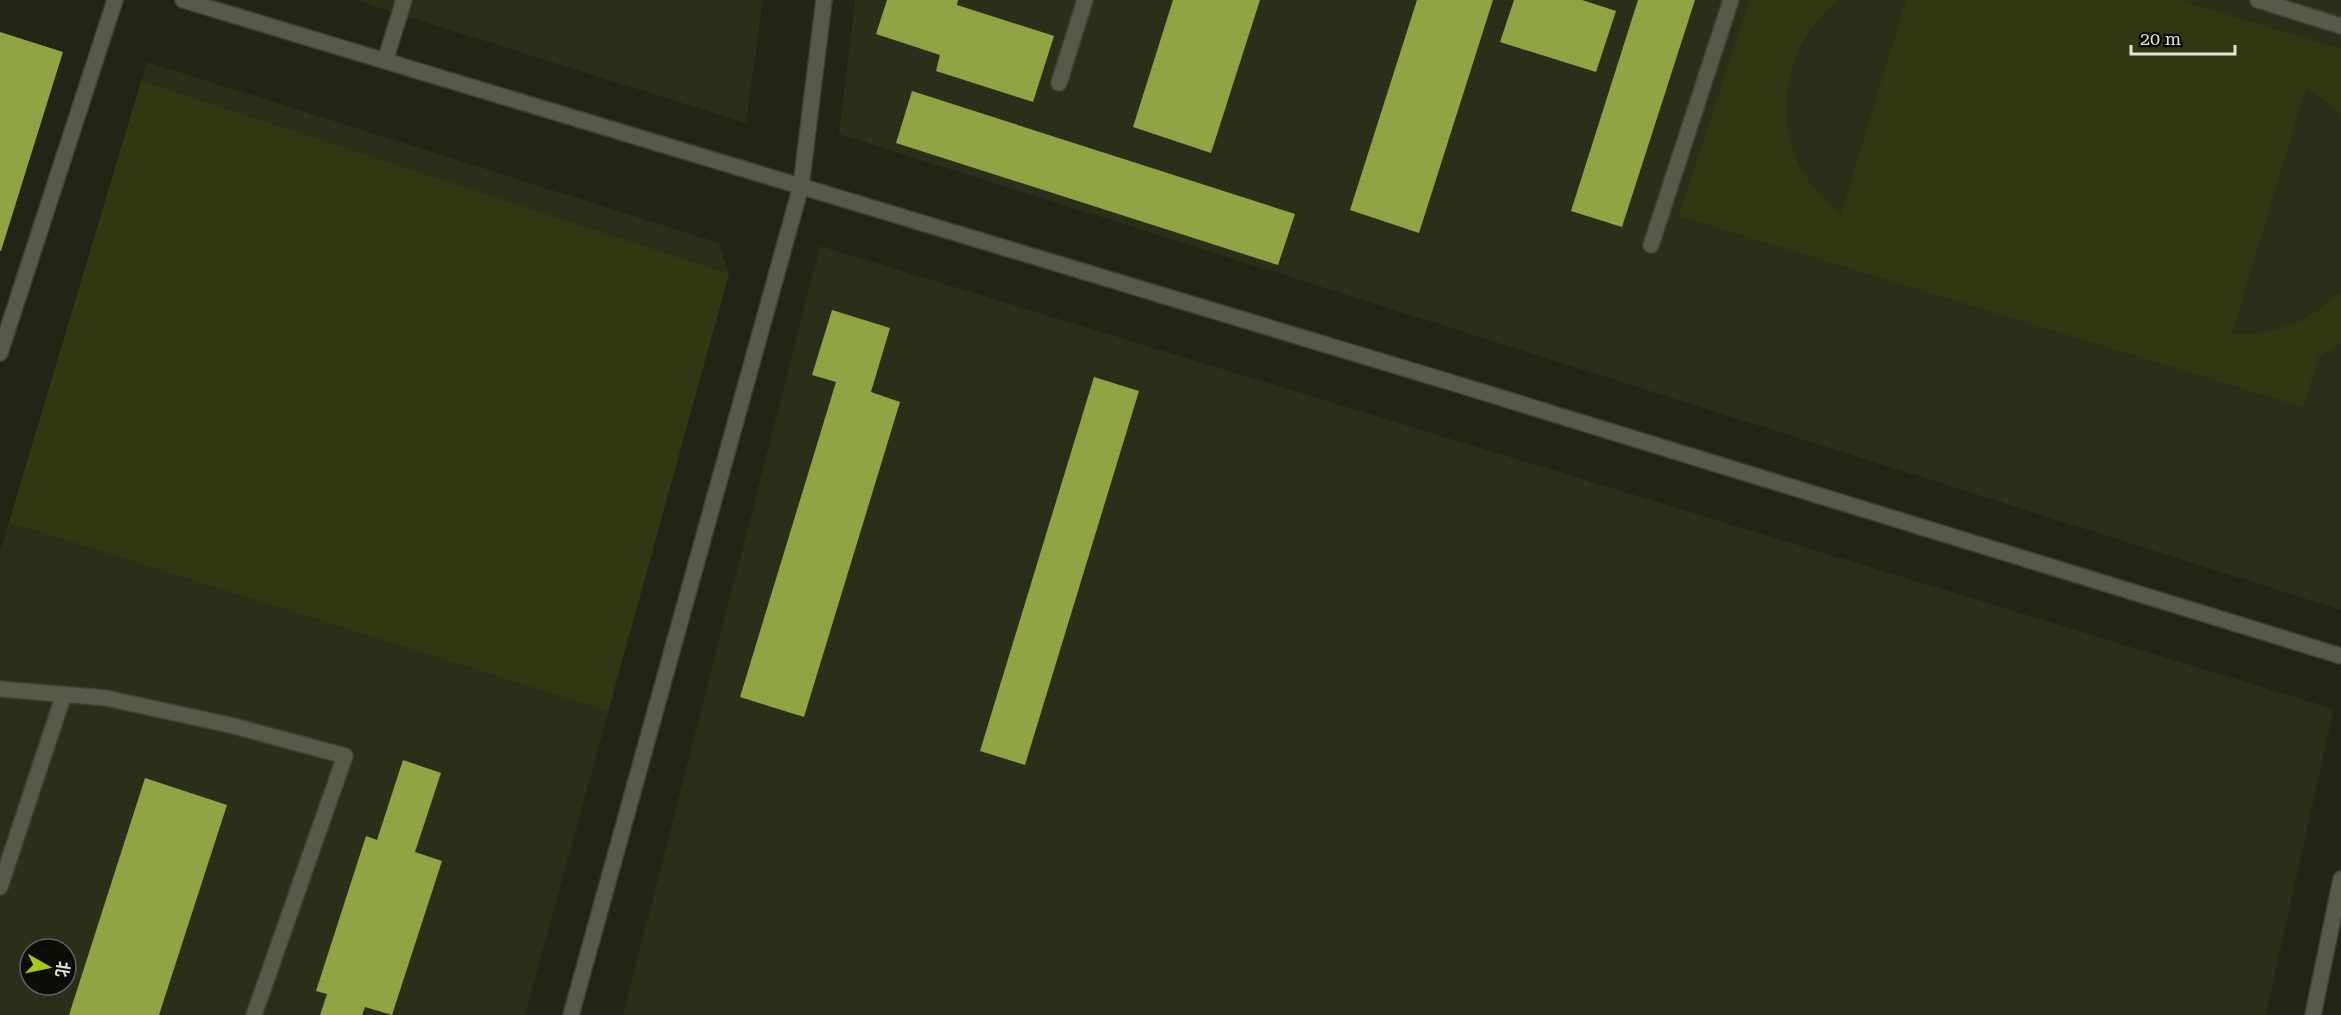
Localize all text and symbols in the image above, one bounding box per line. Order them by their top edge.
scale bar [2131,18,2234,56]
text: 20 m [2140,28,2181,49]
north arrow [18,937,78,997]
text: 北 [52,960,73,979]

